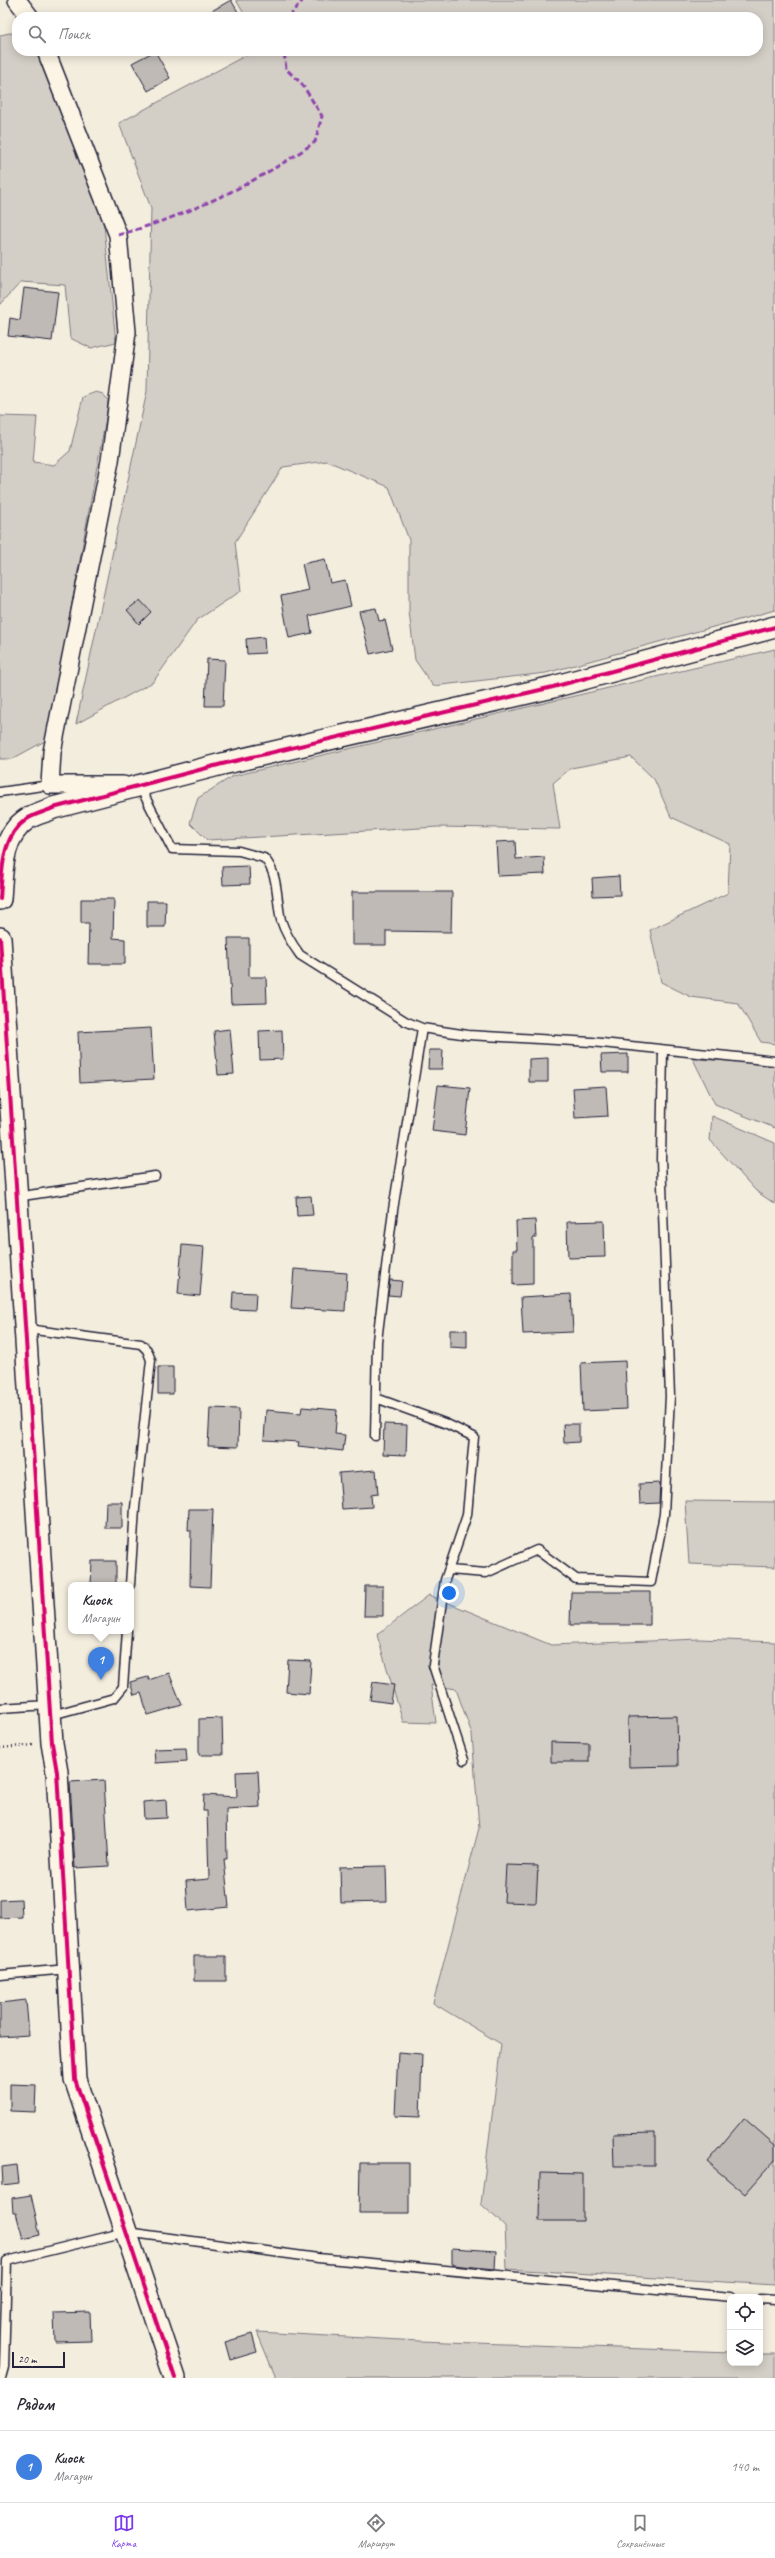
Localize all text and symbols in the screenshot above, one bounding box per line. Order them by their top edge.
search box [12,12,763,56]
icon: search [26,23,48,45]
text: Поиск [58,25,90,44]
popup [68,1582,134,1634]
your location [439,1583,459,1603]
text: Киоск [82,1591,112,1610]
text: Магазин [82,1610,120,1626]
pin: 1 [88,1647,114,1680]
map controls [727,2294,763,2366]
button: locate [727,2294,763,2330]
button: layers [727,2330,763,2366]
scale bar [12,2350,65,2369]
text: 20 m [18,2352,37,2366]
text: Рядом [16,2394,54,2415]
text: Киоск [54,2449,84,2468]
text: 1 [26,2459,32,2475]
text: 140 m [731,2459,759,2475]
text: Магазин [54,2468,92,2484]
tab: Карта [111,2512,136,2550]
tab: Маршрут [358,2512,394,2550]
tab: Сохранённые [616,2512,664,2550]

